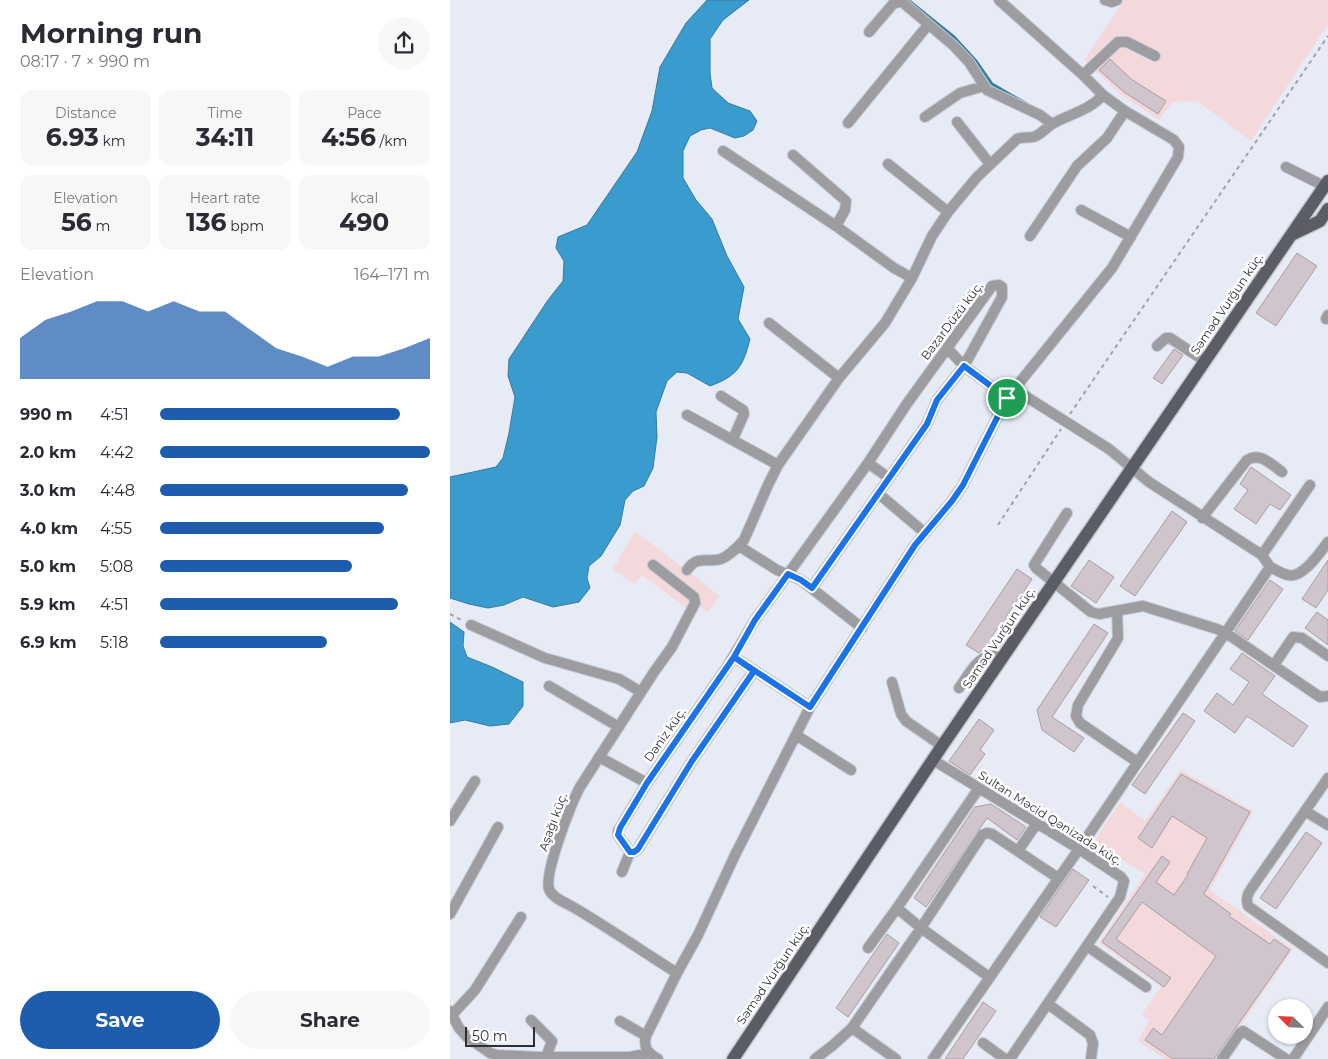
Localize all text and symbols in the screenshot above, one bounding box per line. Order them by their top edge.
text: Morning run [20,16,202,50]
button: share [378,17,430,69]
text: 08:17 · 7 × 990 m [20,52,150,71]
text: Distance [55,104,116,122]
text: Time [207,104,243,122]
text: Pace [347,104,381,122]
text: 6.93 [46,122,99,152]
text: 34:11 [196,122,254,152]
text: 4:56 [321,122,376,152]
text: km [99,132,126,150]
text: /km [376,132,407,150]
text: Elevation [53,189,118,207]
text: Heart rate [190,189,260,207]
text: kcal [350,189,378,207]
text: 56 [61,207,92,237]
text: 136 [186,207,227,237]
text: 490 [339,207,389,237]
text: m [92,217,110,235]
text: bpm [227,217,264,235]
street label: Səməd Vurğun küç. [1187,250,1266,357]
text: Elevation [20,265,94,284]
text: 164–171 m [354,265,430,284]
street label: BazarDüzü küç. [917,279,986,363]
pin [986,377,1028,419]
icon: arrive [993,384,1021,412]
text: 990 m [20,405,73,424]
text: 4:51 [100,405,129,424]
text: 2.0 km [20,443,76,462]
text: 4:42 [100,443,134,462]
text: 3.0 km [20,481,76,500]
text: 4:48 [100,481,135,500]
text: 4.0 km [20,519,78,538]
text: 4:55 [100,519,132,538]
text: 5.0 km [20,557,76,576]
text: 5:08 [100,557,133,576]
street label: Səməd Vurğun küç. [959,584,1038,691]
text: 5.9 km [20,595,76,614]
text: 4:51 [100,595,129,614]
text: 6.9 km [20,633,76,652]
text: 5:18 [100,633,128,652]
street label: Dəniz küç. [641,705,689,765]
street label: Sultan Məcid Qənizadə küç. [976,767,1125,868]
street label: Aşağı küç. [535,791,570,853]
street label: Səməd Vurğun küç. [733,920,812,1027]
button: Save [20,991,220,1049]
button: Share [230,991,430,1049]
north arrow [1268,999,1312,1044]
map controls [1268,999,1313,1044]
scale bar [465,1024,535,1047]
text: 50 m [472,1027,508,1045]

